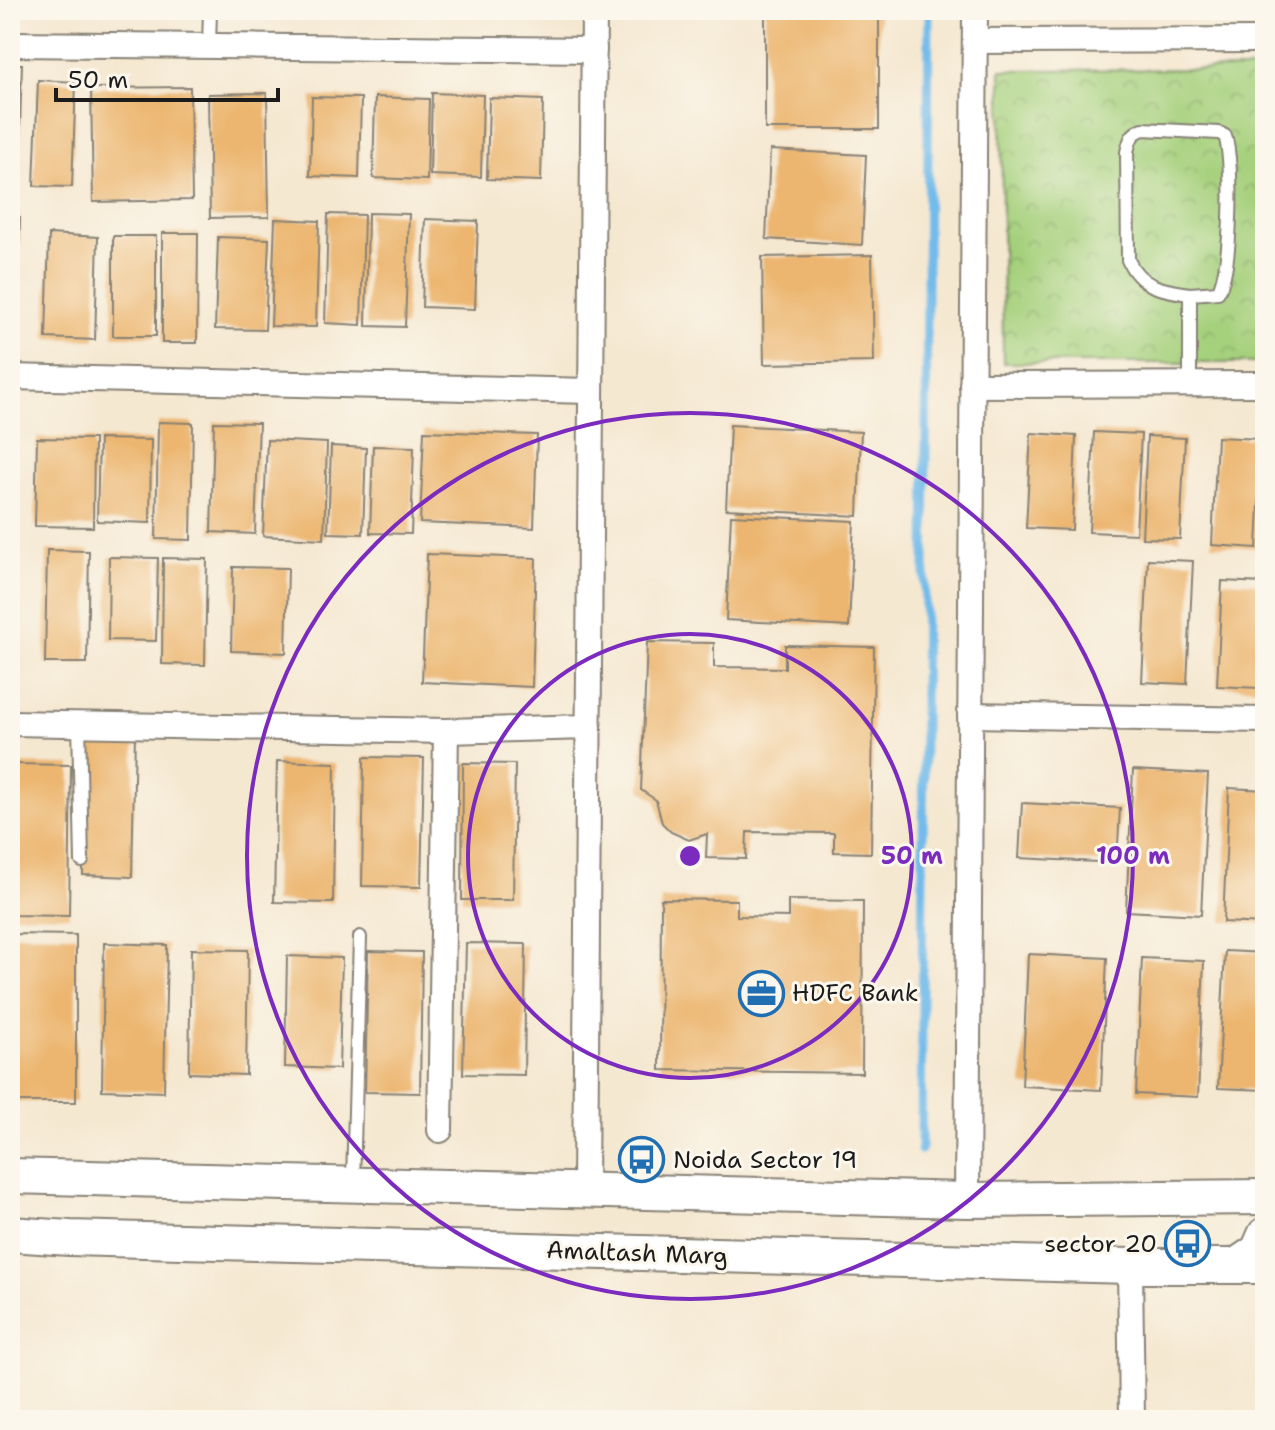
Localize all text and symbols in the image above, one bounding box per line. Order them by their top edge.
scale bar [56,52,278,102]
text: 50 m [68,64,128,96]
text: 50 m [881,840,943,872]
text: 100 m [1096,840,1170,872]
centre of rings [676,842,704,870]
office icon: HDFC Bank [737,969,785,1017]
place label: HDFC Bank [792,977,918,1009]
bus stop icon: Noida Sector 19 [618,1136,666,1184]
place label: Noida Sector 19 [673,1144,857,1176]
bus stop icon: sector 20 [1164,1220,1212,1268]
place label: sector 20 [1044,1228,1157,1260]
street label: Amaltash Marg [546,1234,728,1272]

